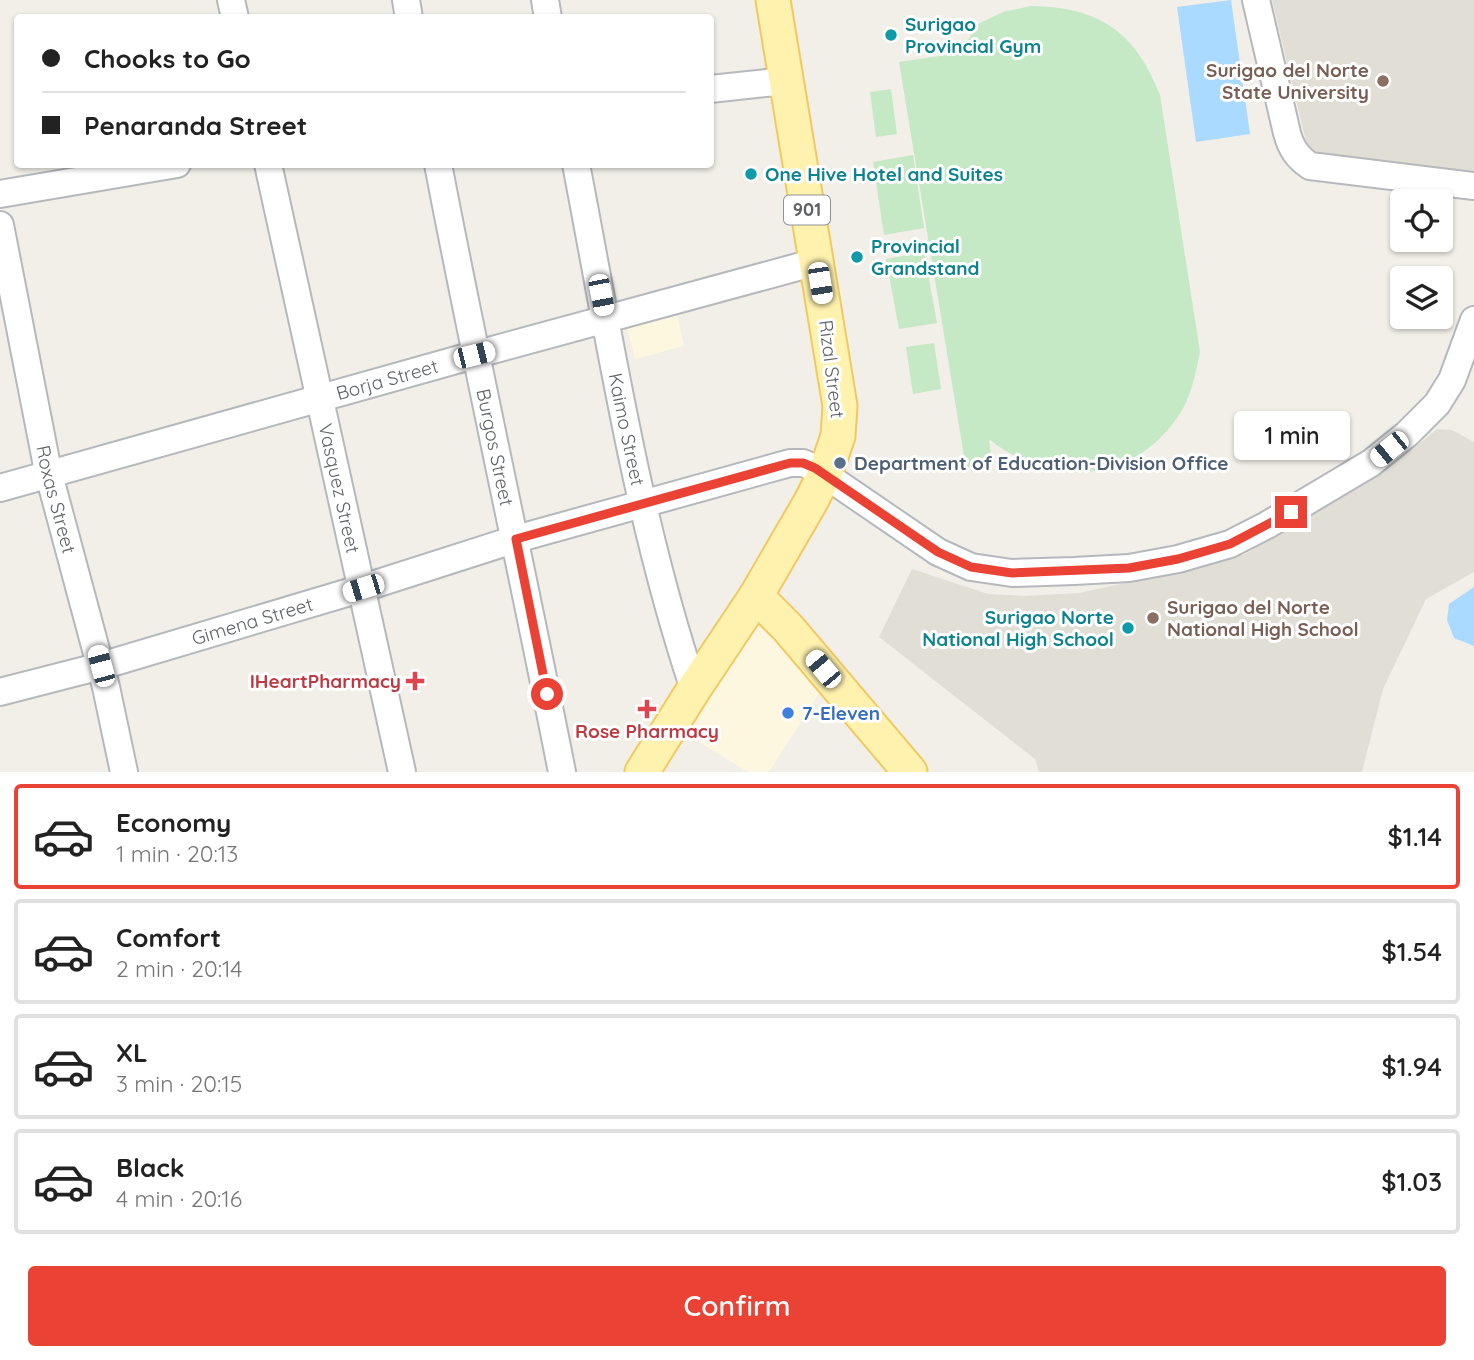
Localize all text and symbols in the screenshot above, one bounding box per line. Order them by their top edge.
place label: Surigao Provincial Gym [905,12,1041,58]
marker: Surigao Provincial Gym [883,27,899,43]
text: Chooks to Go [84,42,251,75]
place label: Surigao del Norte State University [1206,58,1369,104]
marker: Surigao del Norte State University [1375,73,1391,89]
text: Penaranda Street [84,109,308,142]
place label: One Hive Hotel and Suites [765,162,1003,186]
marker: One Hive Hotel and Suites [743,166,759,182]
map controls [1390,189,1453,329]
button: locate [1390,189,1453,252]
road number: 901 [784,196,830,224]
place label: Provincial Grandstand [871,234,980,280]
marker: Provincial Grandstand [849,249,865,265]
car [807,261,834,305]
button: layers [1390,266,1453,329]
car [587,272,616,318]
street label: Rizal Street [814,318,850,420]
car [452,340,497,370]
street label: Borja Street [333,354,441,405]
street label: Kaimo Street [603,371,650,488]
street label: Burgos Street [471,386,519,508]
callout: 1 min [1233,410,1349,460]
street label: Vasquez Street [314,421,365,555]
text: 1 min [1264,421,1320,450]
car [1367,428,1412,470]
street label: Roxas Street [31,443,82,556]
place label: Department of Education-Division Office [854,451,1228,475]
marker: Department of Education-Division Office [832,455,848,471]
route end [1275,496,1307,528]
car [340,572,387,604]
street label: Gimena Street [189,592,316,650]
place label: Surigao del Norte National High School [1167,595,1359,641]
place label: Surigao Norte National High School [922,605,1114,651]
marker: Surigao del Norte National High School [1145,610,1161,626]
marker: Surigao Norte National High School [1120,620,1136,636]
car [86,643,117,689]
car [802,646,845,692]
place label: IHeartPharmacy [250,669,401,693]
marker: IHeartPharmacy [407,673,423,689]
route start [531,678,563,710]
marker: Rose Pharmacy [639,701,655,717]
place label: 7-Eleven [802,701,880,725]
marker: 7-Eleven [780,705,796,721]
place label: Rose Pharmacy [575,719,719,743]
icon: car [32,805,95,868]
text: Economy [116,806,231,839]
text: $1.14 [1388,820,1442,853]
text: 1 min · 20:13 [116,839,238,868]
icon: car [32,920,95,983]
text: Comfort [116,921,221,954]
text: $1.54 [1381,935,1442,968]
text: 2 min · 20:14 [116,954,242,983]
icon: car [32,1035,95,1098]
text: XL [116,1036,148,1069]
text: $1.94 [1381,1050,1442,1083]
text: 3 min · 20:15 [116,1069,242,1098]
icon: car [32,1150,95,1213]
text: Black [116,1151,185,1184]
text: $1.03 [1381,1165,1442,1198]
text: 4 min · 20:16 [116,1184,242,1213]
button: Confirm [28,1266,1446,1346]

